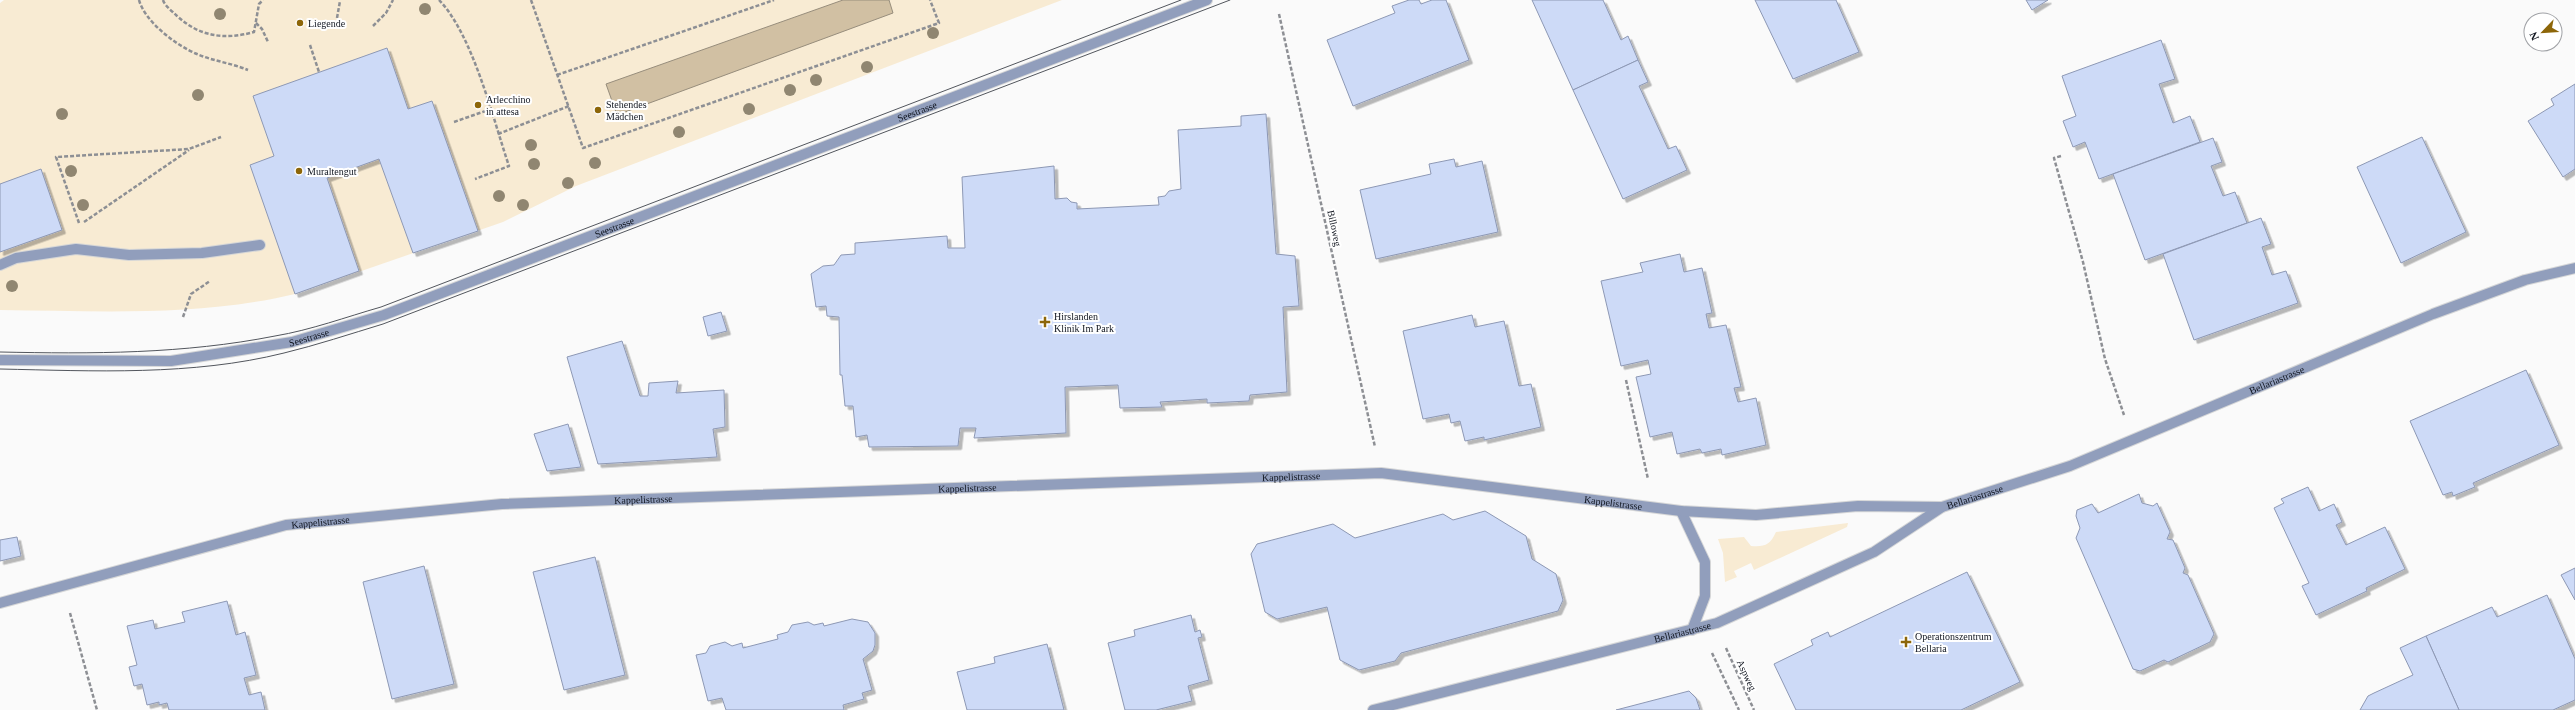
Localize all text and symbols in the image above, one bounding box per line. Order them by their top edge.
north arrow [2523,12,2563,52]
marker: Liegende [295,18,305,28]
place label: Liegende [308,18,346,29]
text: N [2527,30,2541,42]
place label: Arlecchino in attesa [486,94,530,117]
place label: Stehendes Mädchen [606,99,647,122]
street label: Seestrasse [896,99,939,124]
marker: Arlecchino in attesa [473,100,483,110]
marker: Stehendes Mädchen [593,105,603,115]
marker: Muraltengut [294,166,304,176]
place label: Muraltengut [307,166,357,177]
street label: Billoweg [1325,209,1344,247]
street label: Seestrasse [593,215,636,240]
place label: Hirslanden Klinik Im Park [1054,311,1114,334]
marker: Hirslanden Klinik Im Park [1039,316,1051,328]
street label: Seestrasse [288,326,331,348]
street label: Bellariastrasse [2248,363,2306,396]
street label: Kappelistrasse [1262,470,1321,483]
street label: Kappelistrasse [938,482,997,495]
street label: Bellariastrasse [1945,483,2005,511]
street label: Kappelistrasse [614,493,673,506]
street label: Kappelistrasse [1583,494,1643,512]
street label: Kappelistrasse [291,514,351,530]
street label: Bellariastrasse [1653,620,1713,645]
place label: Operationszentrum Bellaria [1915,631,1992,654]
marker: Operationszentrum Bellaria [1900,636,1912,648]
street label: Aspweg [1735,658,1758,692]

